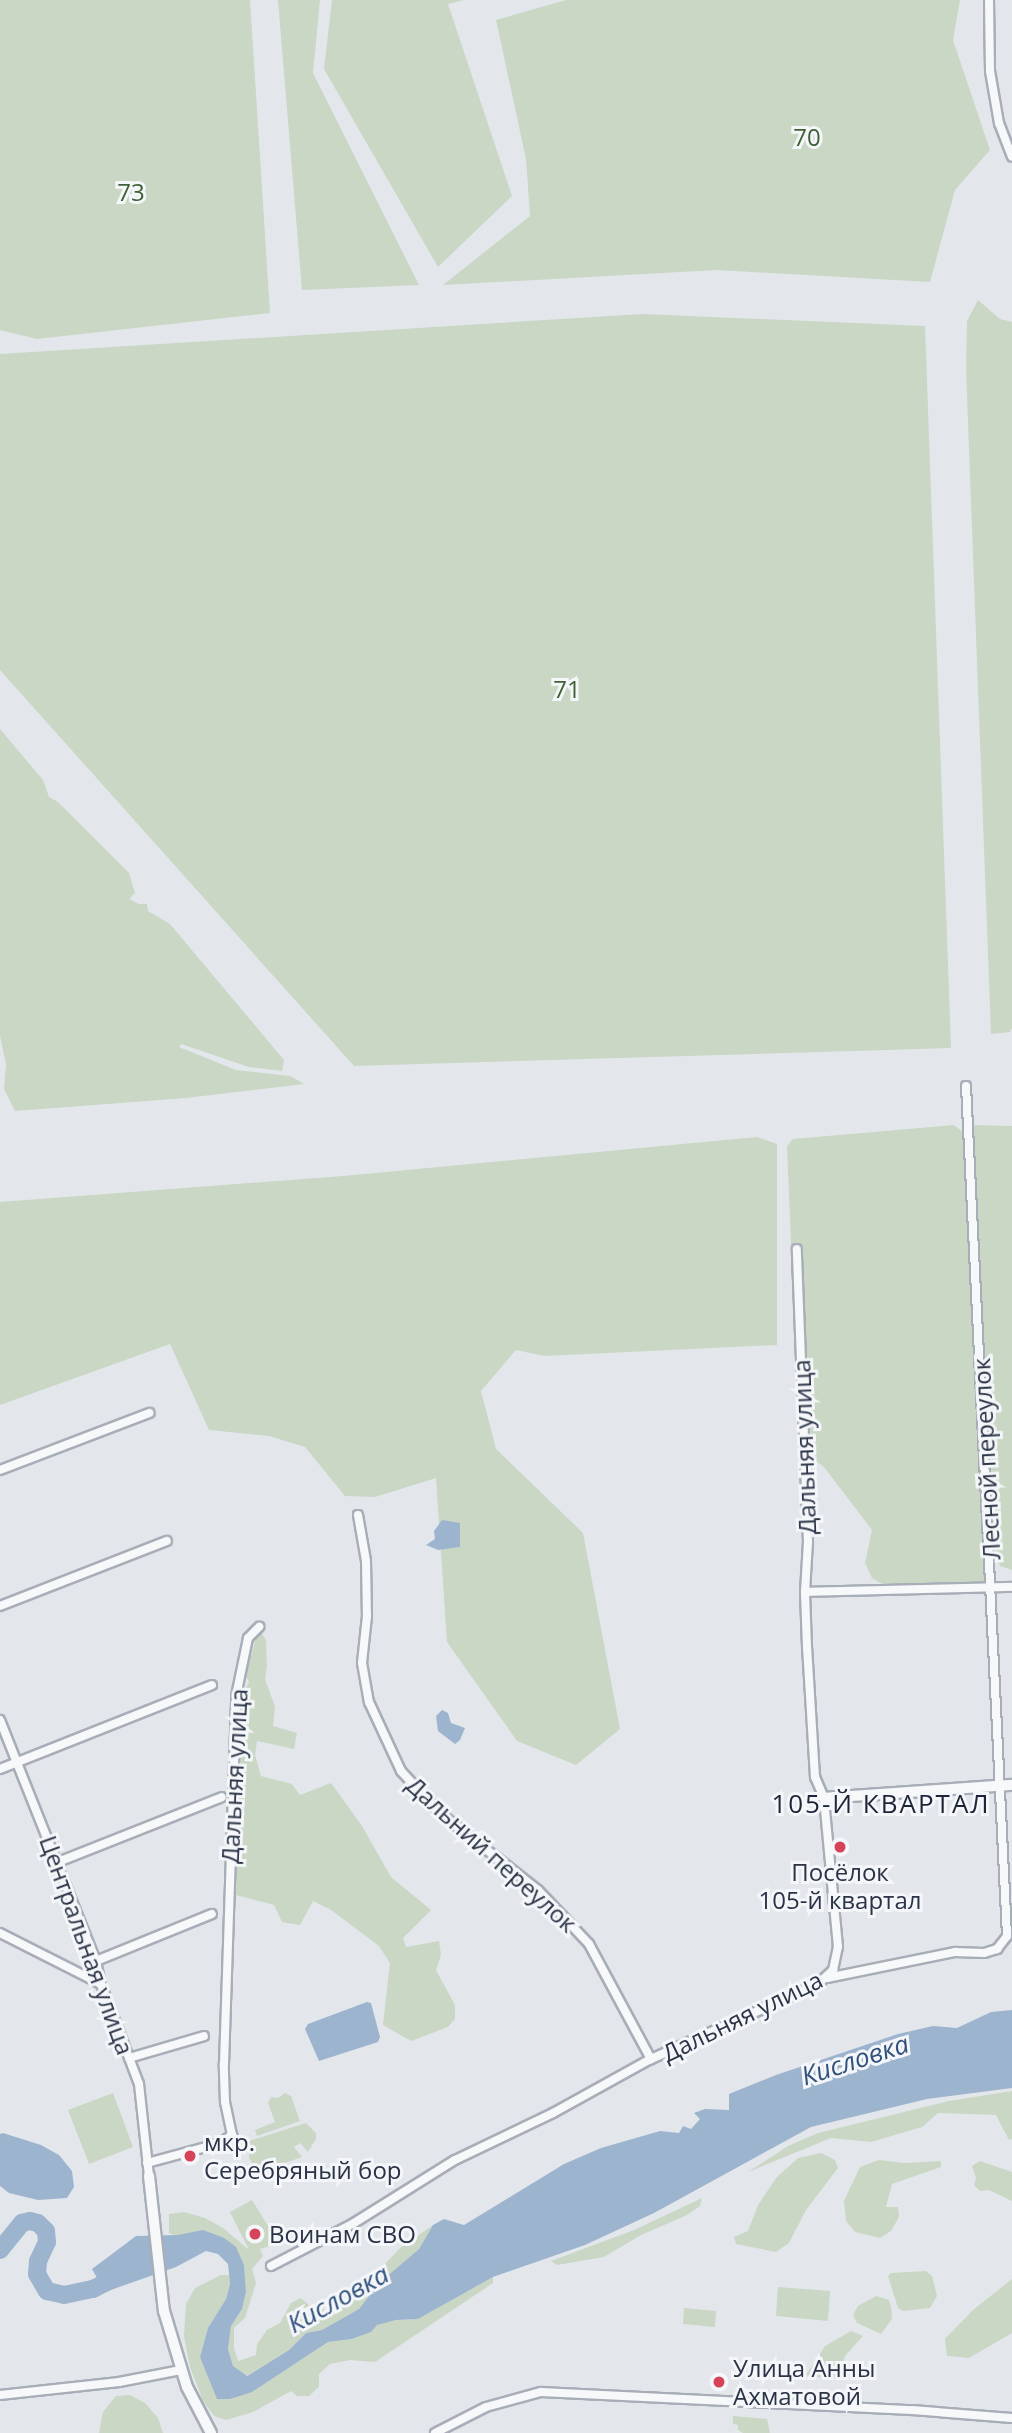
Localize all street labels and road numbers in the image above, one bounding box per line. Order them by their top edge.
street label: Лесной переулок [966,1357,1006,1561]
street label: Дальняя улица [787,1359,821,1535]
street label: Дальняя улица [215,1688,253,1864]
street label: Дальний переулок [401,1770,583,1938]
street label: Центральная улица [34,1832,140,2058]
street label: Дальняя улица [657,1965,827,2067]

